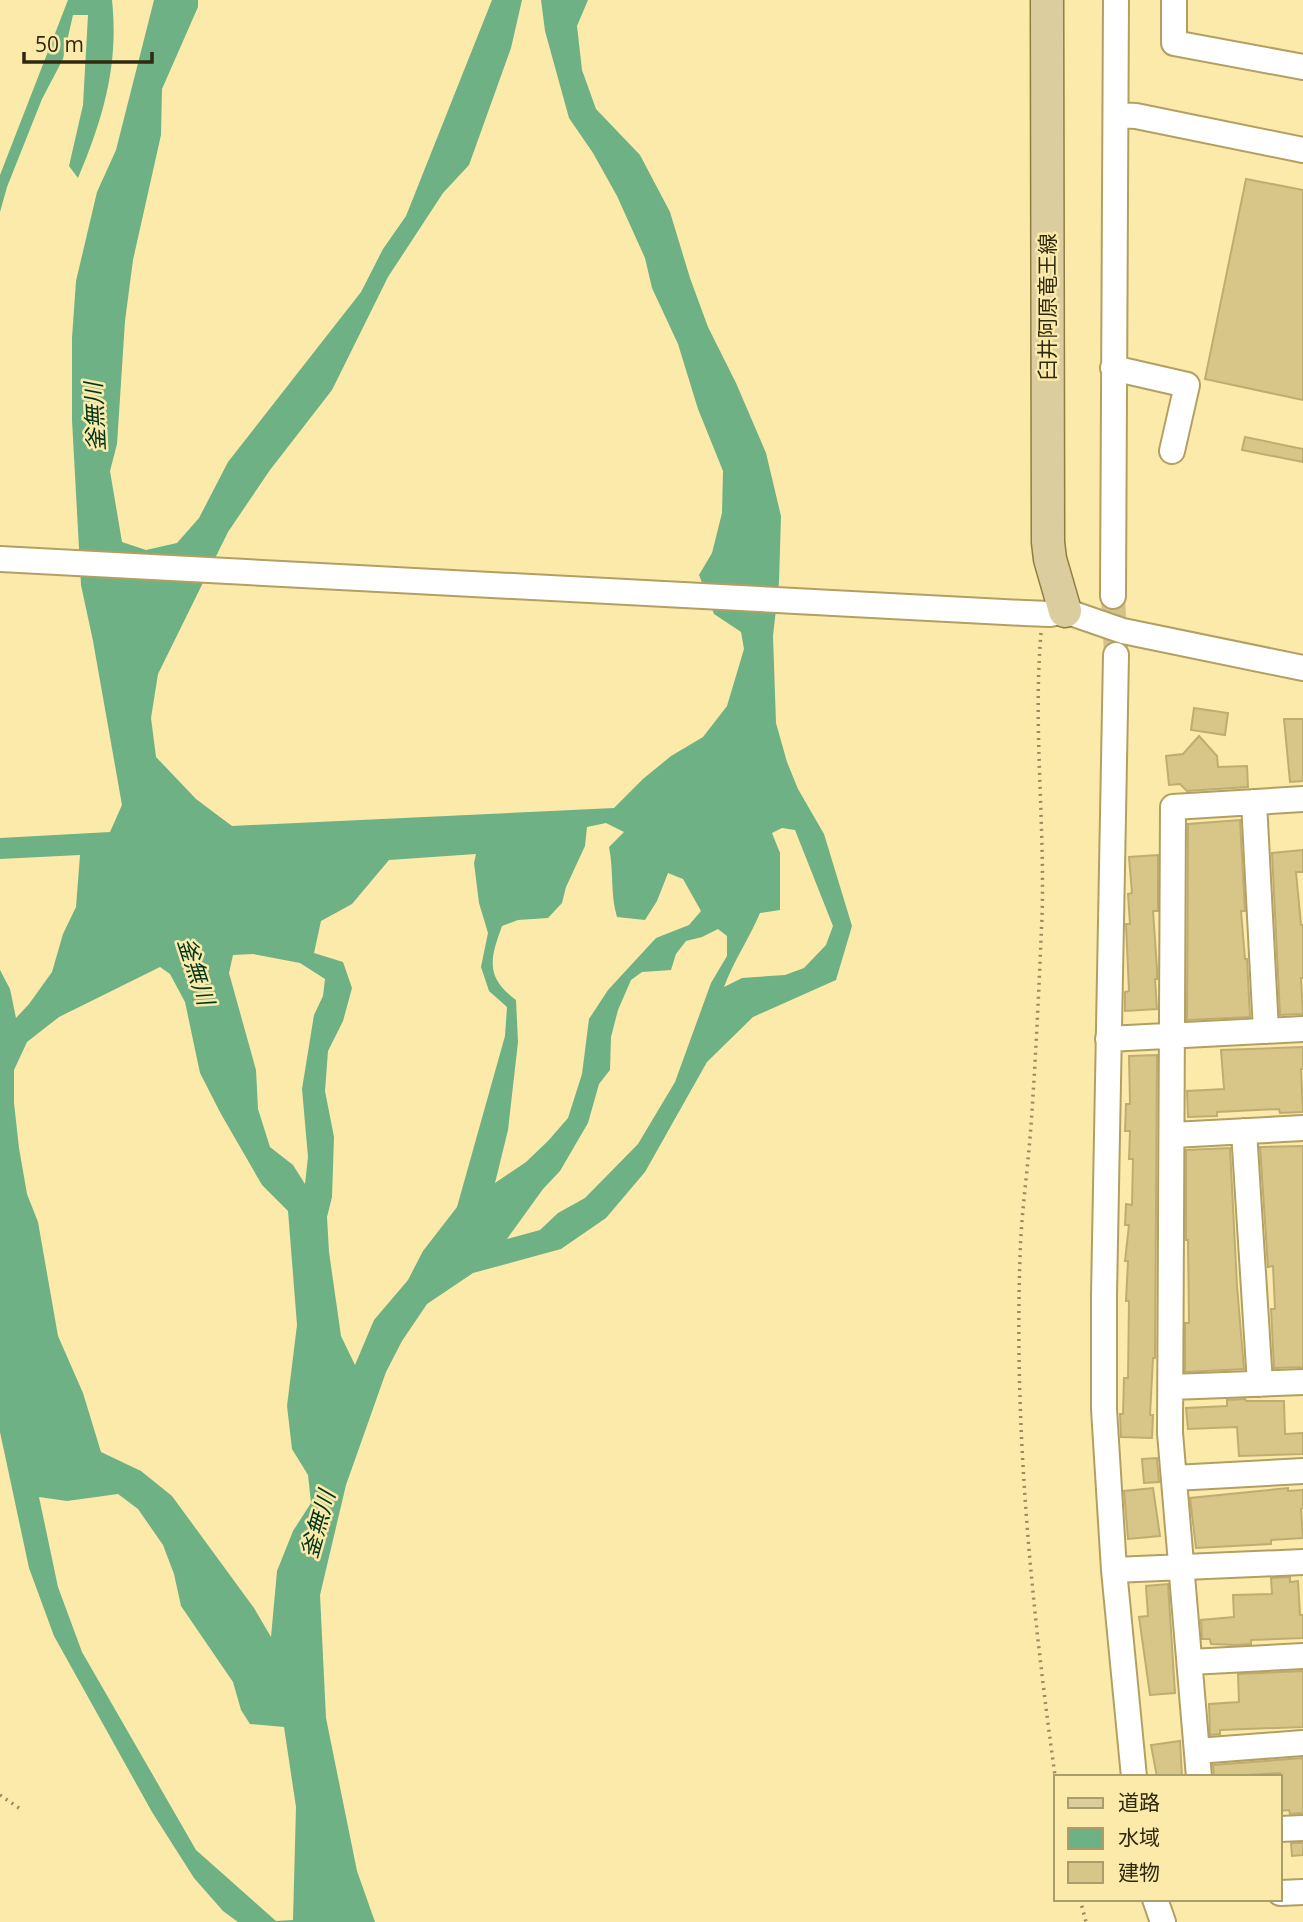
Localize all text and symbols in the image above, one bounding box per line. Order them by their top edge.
scale bar [24,21,152,65]
text: 50 m [35,30,84,58]
street label: 臼井阿原竜王線 [1033,234,1061,381]
water label: 釜無川 [76,379,112,452]
water label: 釜無川 [171,933,224,1012]
water label: 釜無川 [292,1484,343,1562]
legend [1054,1775,1282,1901]
text: 道路 [1118,1788,1160,1816]
text: 水域 [1118,1823,1160,1851]
text: 建物 [1118,1858,1160,1886]

